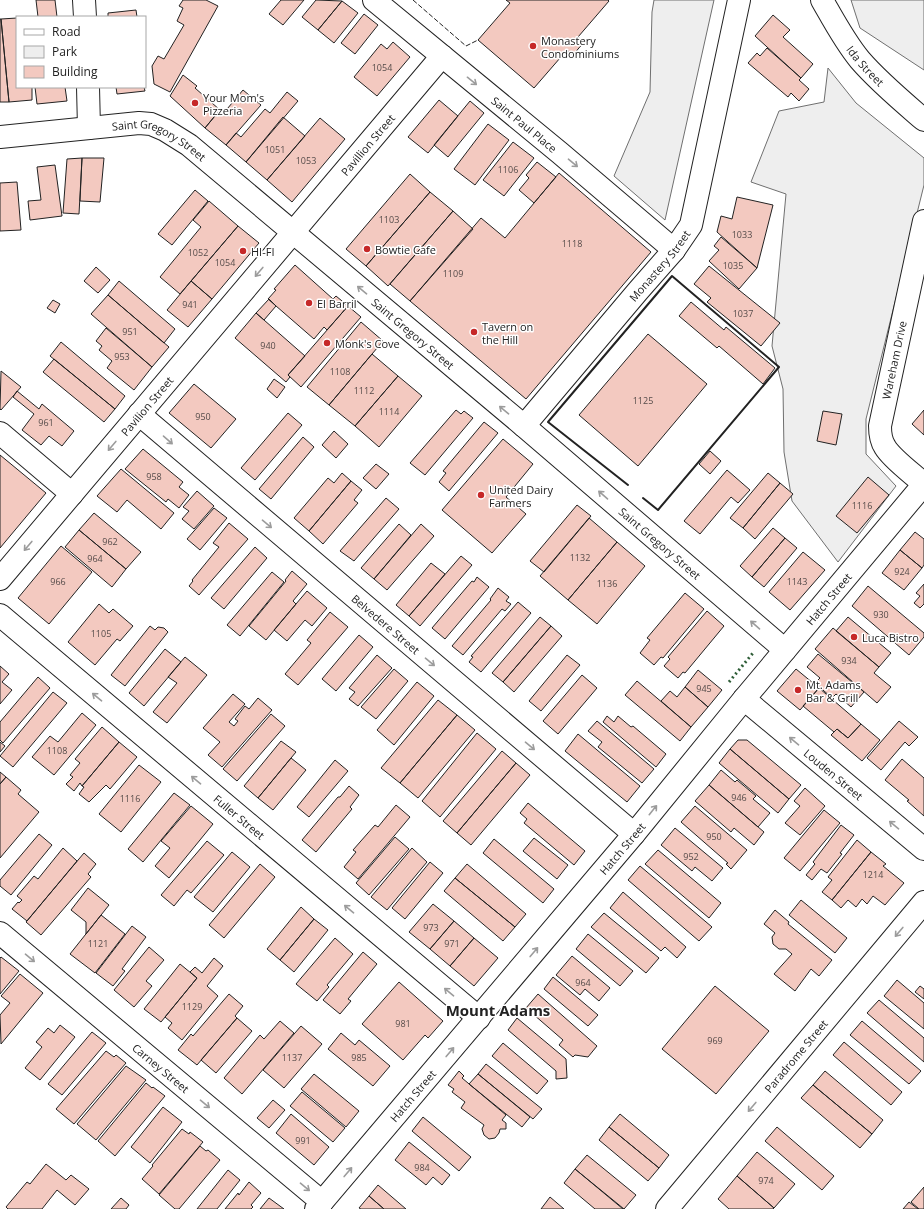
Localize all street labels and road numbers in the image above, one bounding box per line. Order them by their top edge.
street label: Ida Street [844,42,888,89]
street label: Saint Paul Place [489,92,560,155]
street label: Pavillion Street [337,110,398,178]
street label: Saint Gregory Street [111,115,210,164]
street label: Monastery Street [625,227,693,304]
street label: Saint Gregory Street [369,294,458,372]
street label: Wareham Drive [878,319,910,401]
street label: Pavilion Street [117,373,176,439]
street label: Saint Gregory Street [616,504,704,582]
street label: Hatch Street [802,569,854,628]
street label: Belvedere Street [349,590,423,657]
street label: Louden Street [801,745,867,803]
street label: Fuller Street [211,791,268,842]
street label: Hatch Street [596,819,648,877]
street label: Paradrome Street [760,1016,830,1095]
street label: Carney Street [130,1040,193,1096]
street label: Hatch Street [386,1066,439,1125]

